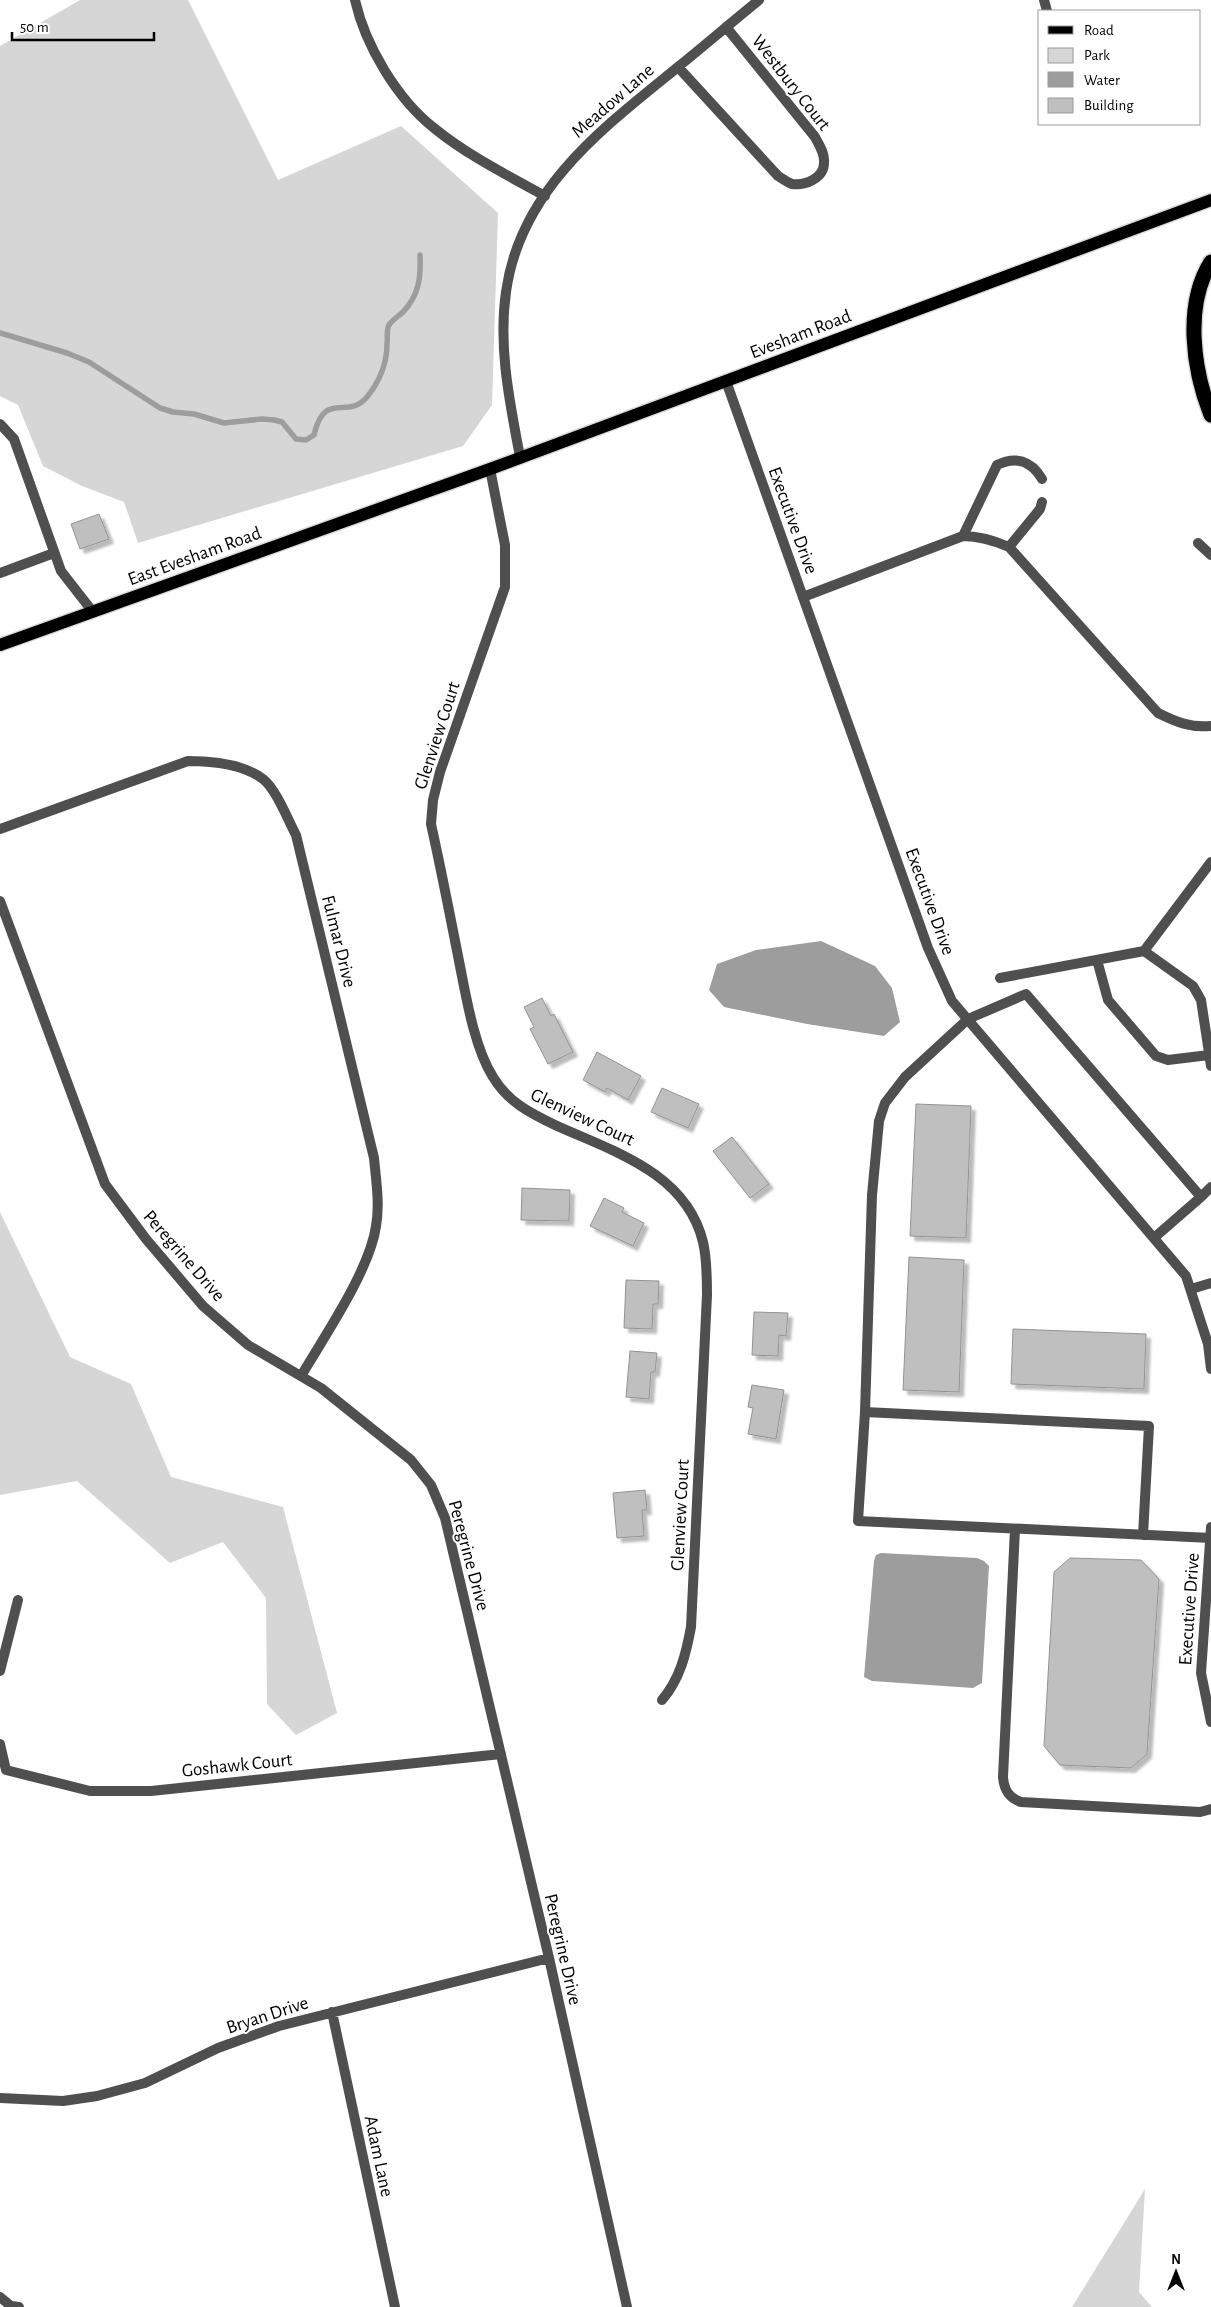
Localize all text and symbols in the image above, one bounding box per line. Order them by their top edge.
scale bar [12,10,155,42]
legend [1038,10,1201,125]
text: 50 m [20,20,49,35]
text: Road [1084,23,1114,38]
street label: Westbury Court [748,32,834,134]
text: Park [1084,48,1110,63]
street label: Meadow Lane [568,60,658,142]
text: Water [1084,73,1120,88]
text: Building [1084,98,1134,113]
street label: Evesham Road [747,306,854,362]
street label: Executive Drive [764,464,821,577]
street label: East Evesham Road [125,523,264,589]
street label: Glenview Court [411,679,464,792]
street label: Executive Drive [901,845,958,958]
street label: Fulmar Drive [318,893,359,989]
street label: Glenview Court [528,1085,637,1150]
street label: Peregrine Drive [139,1207,228,1305]
street label: Glenview Court [668,1459,693,1571]
street label: Peregrine Drive [445,1498,492,1613]
street label: Executive Drive [1176,1552,1203,1666]
street label: Goshawk Court [181,1750,293,1781]
street label: Peregrine Drive [540,1892,585,2007]
street label: Bryan Drive [224,1993,311,2038]
street label: Adam Lane [361,2114,396,2199]
north arrow [1151,2247,1201,2297]
text: N [1171,2253,1181,2267]

